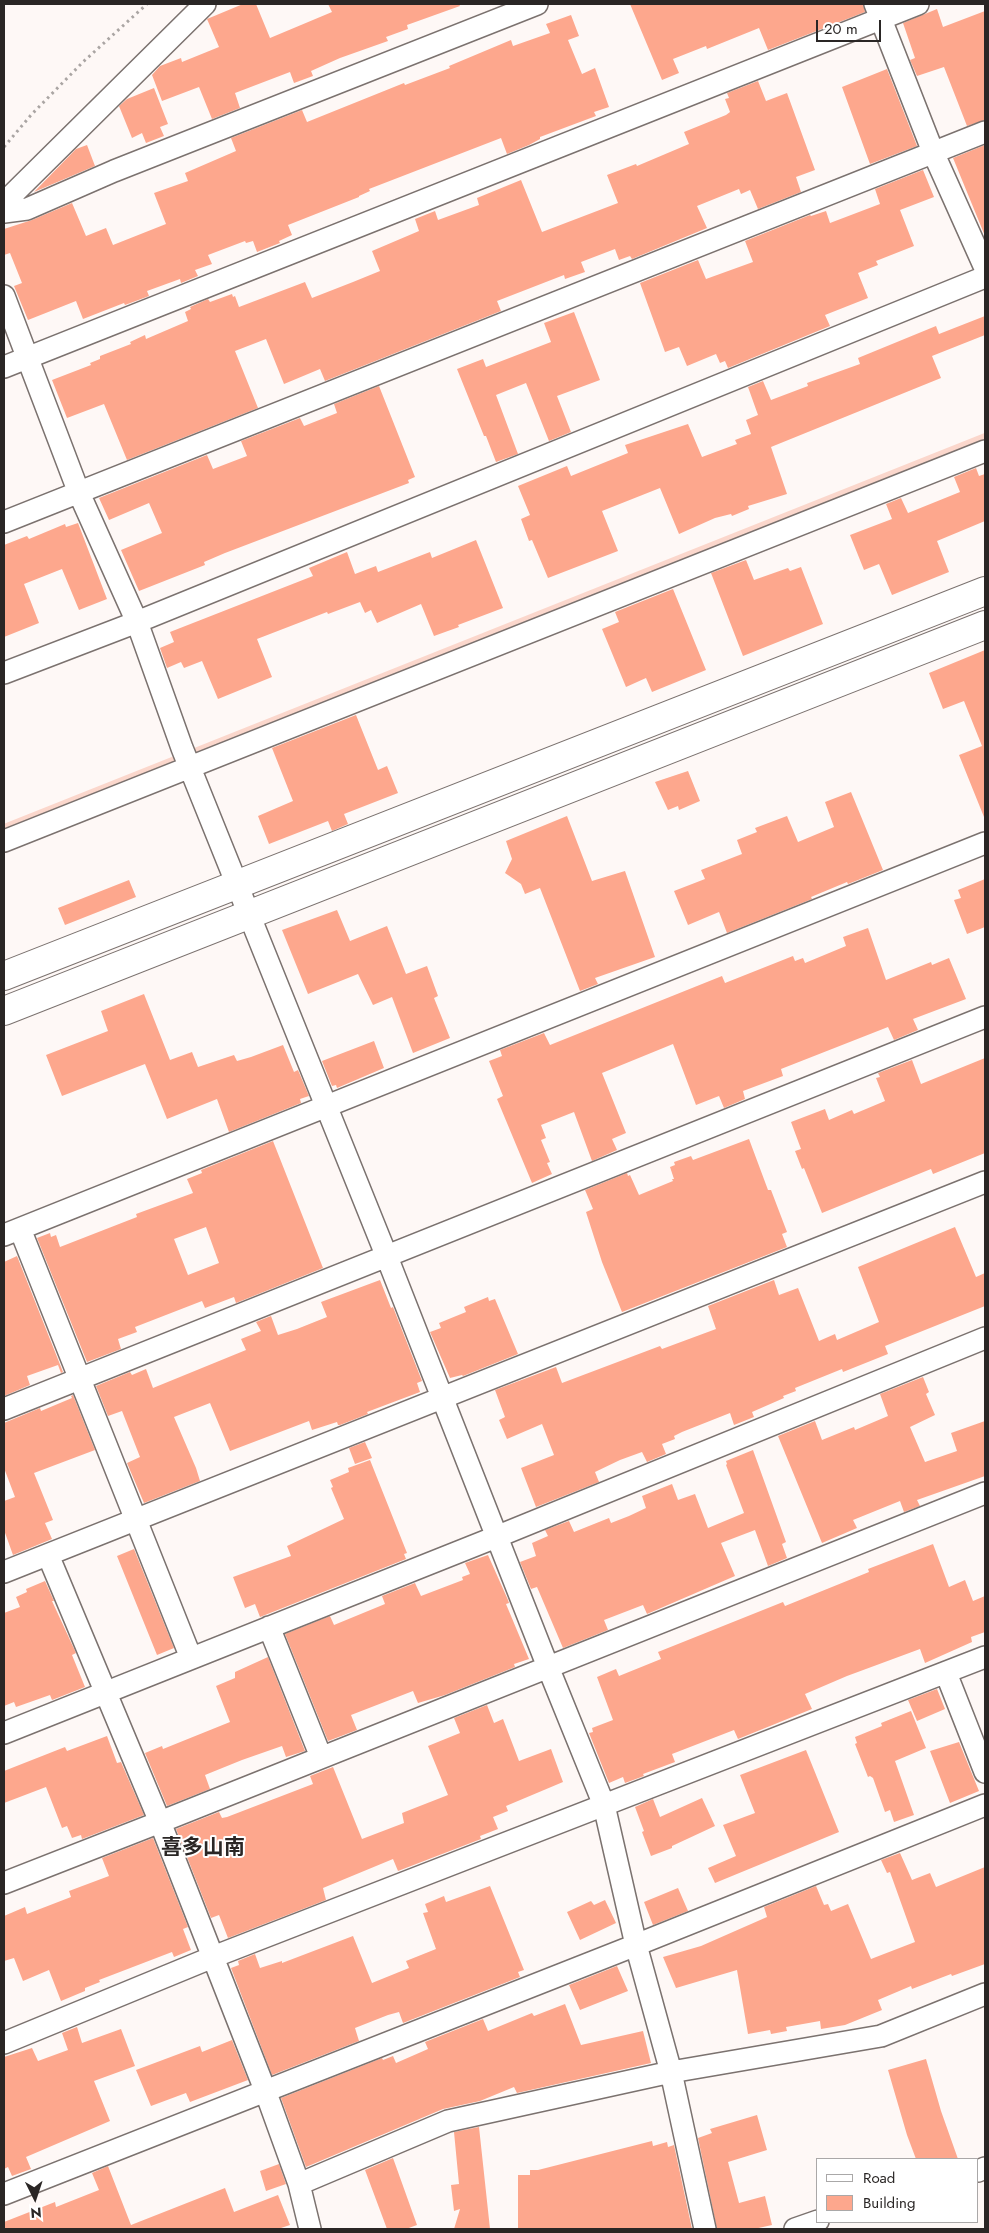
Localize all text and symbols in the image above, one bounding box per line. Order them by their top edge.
scale bar [819,10,884,42]
text: 20 m [824,18,858,40]
district label: 喜多山南 [161,1836,245,1862]
legend [816,2158,979,2223]
text: Road [863,2167,895,2189]
north arrow [10,2173,60,2223]
text: Building [863,2192,915,2214]
text: N [30,2203,42,2223]

